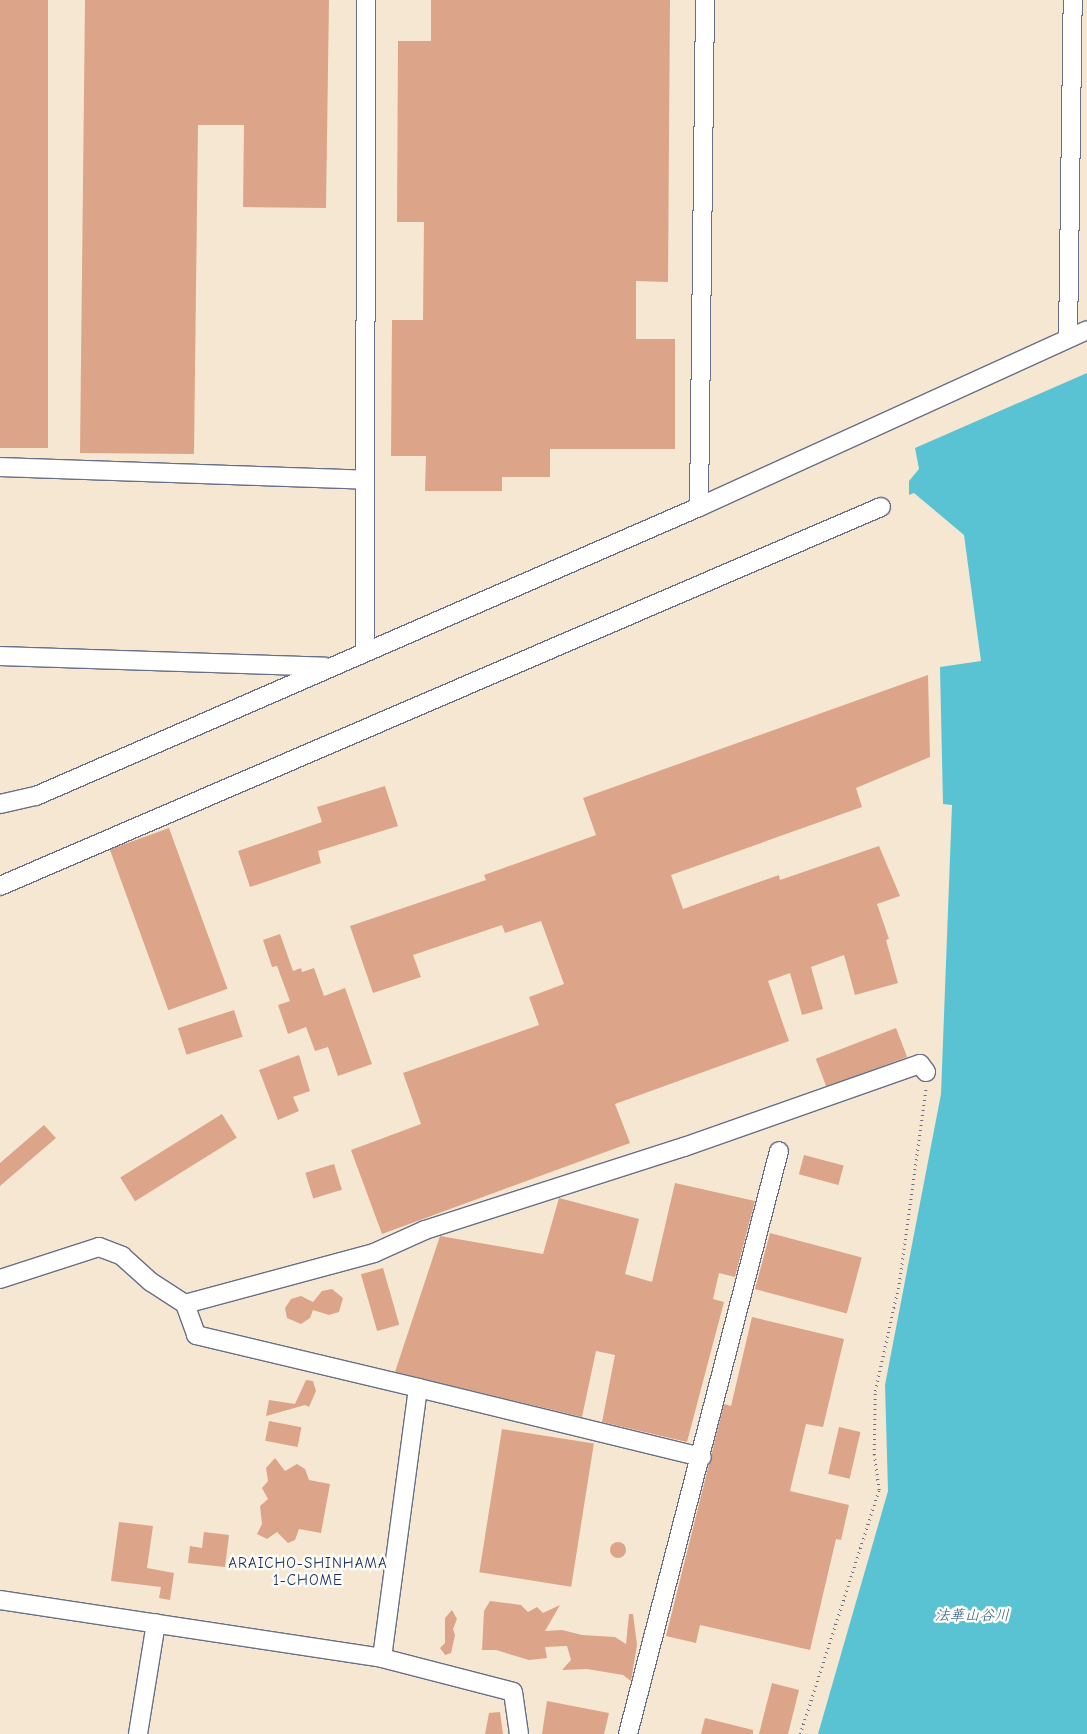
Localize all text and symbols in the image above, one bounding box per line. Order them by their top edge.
district label: ARAICHO-SHINHAMA 1-CHOME [226,1554,390,1589]
water label: 法華山谷川 [935,1607,1009,1625]

